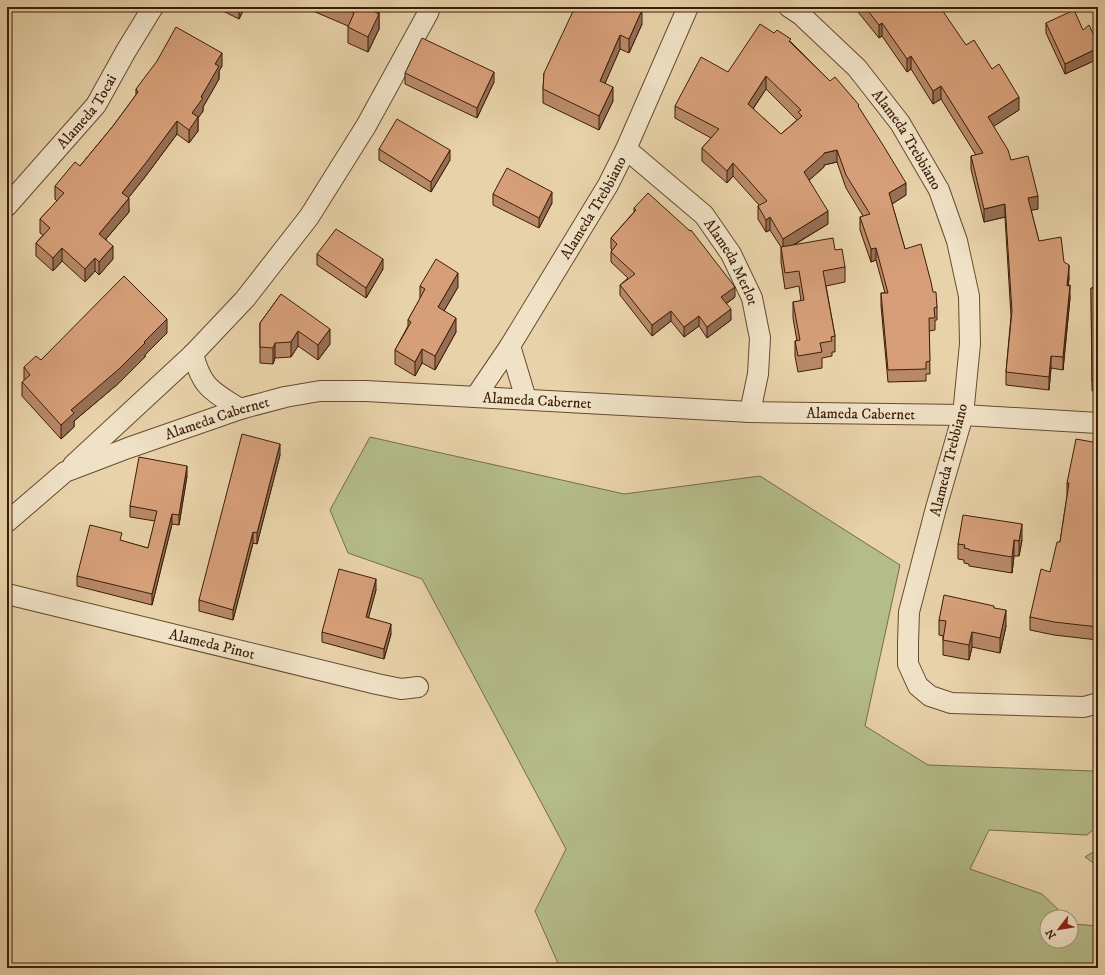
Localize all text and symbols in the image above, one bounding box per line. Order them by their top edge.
street label: Alameda Tocai [53,71,121,153]
street label: Alameda Trebbiano [868,85,946,193]
street label: Alameda Trebbiano [556,153,630,263]
street label: Alameda Merlot [700,215,763,307]
street label: Alameda Cabernet [482,388,592,413]
street label: Alameda Cabernet [162,392,272,444]
street label: Alameda Trebbiano [926,401,972,519]
street label: Alameda Cabernet [806,403,916,424]
street label: Alameda Pinot [167,624,257,663]
north arrow [1039,909,1079,949]
text: N [1043,926,1060,941]

